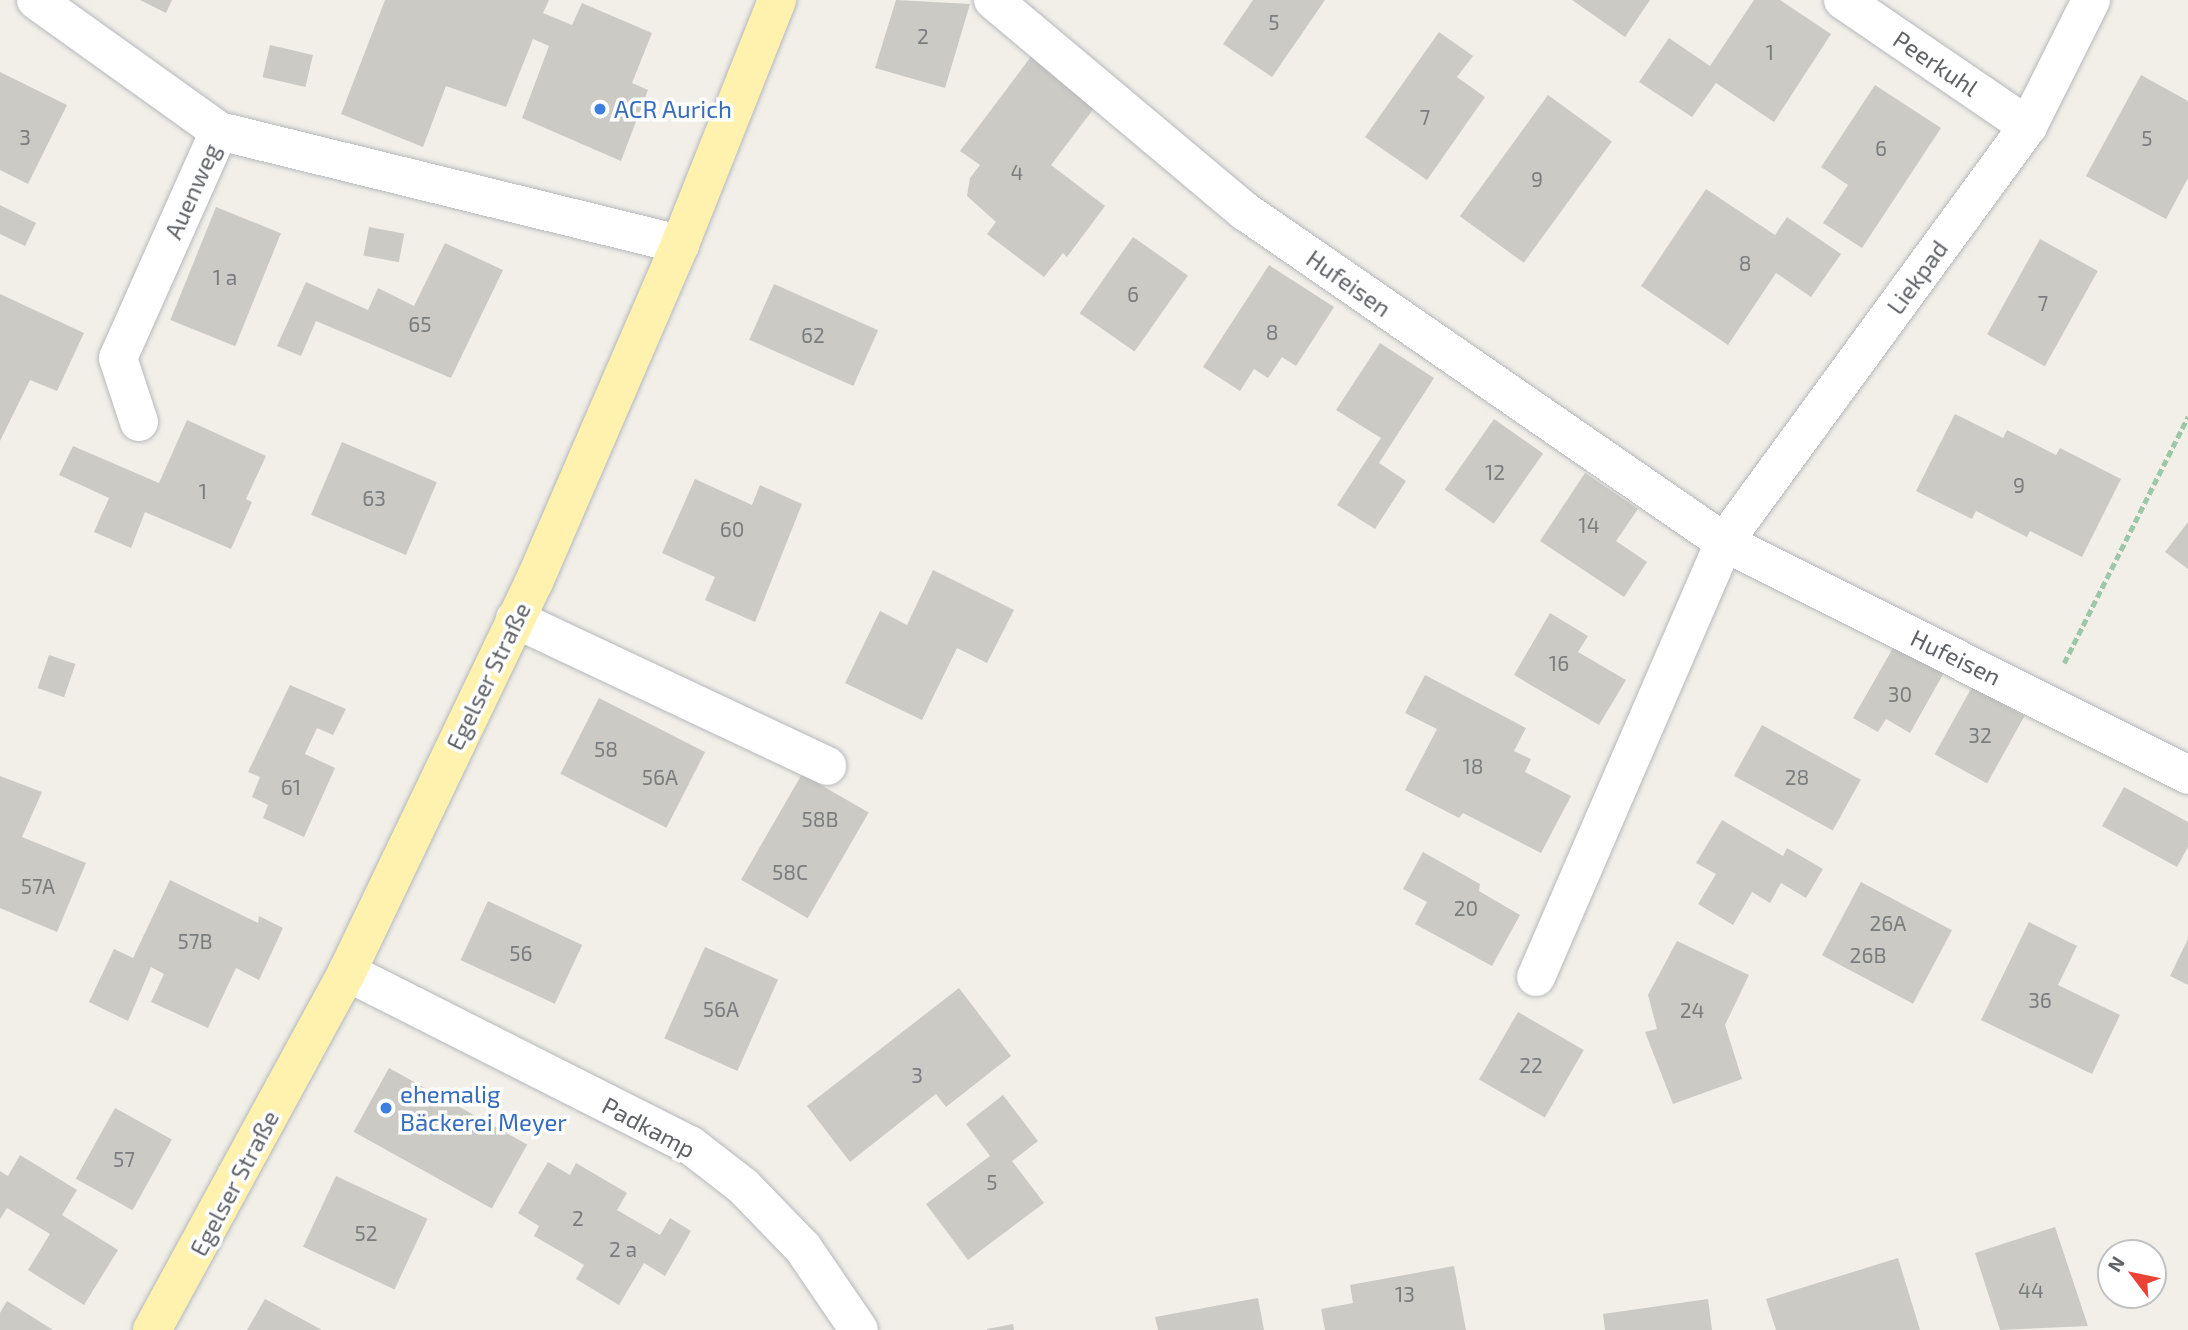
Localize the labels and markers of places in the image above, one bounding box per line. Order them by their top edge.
place label: ACR Aurich [614,95,733,123]
marker: ACR Aurich [592,101,608,117]
place label: ehemalig Bäckerei Meyer [400,1080,567,1136]
marker: ehemalig Bäckerei Meyer [378,1100,394,1116]

